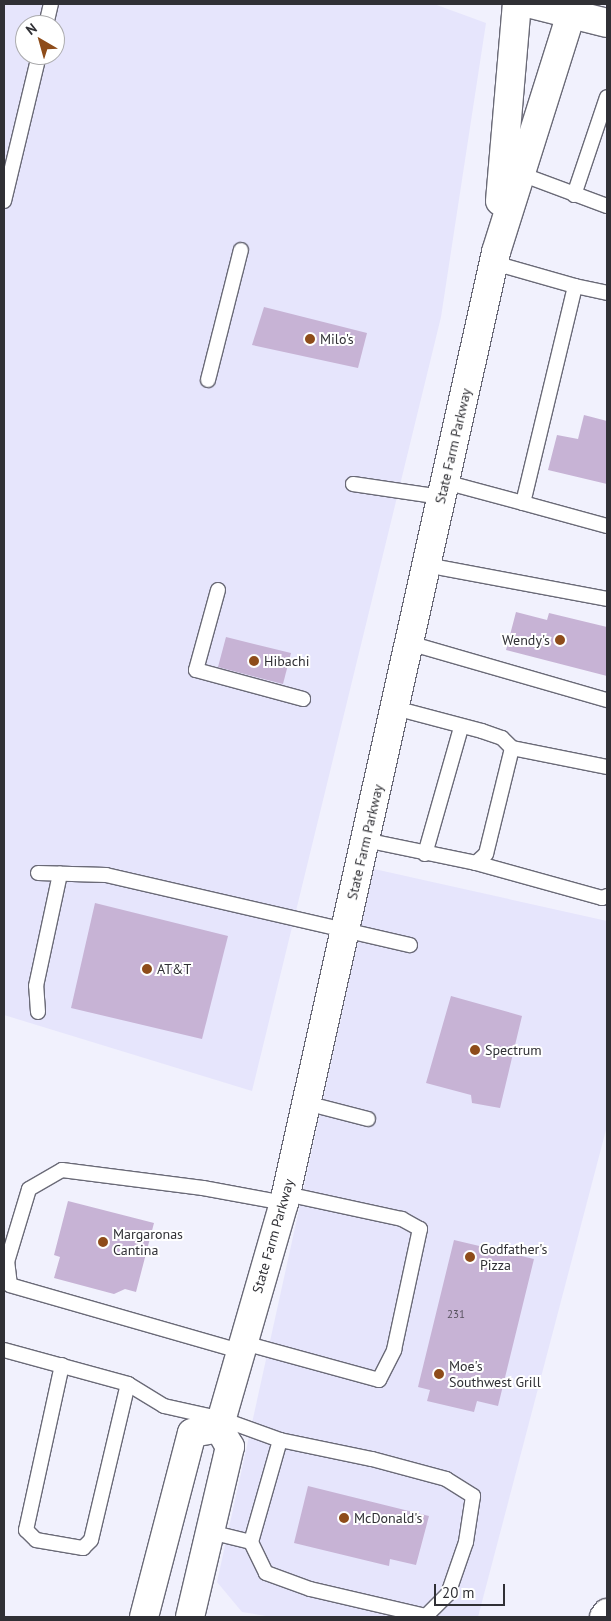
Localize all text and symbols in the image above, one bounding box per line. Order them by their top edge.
north arrow [15,15,65,65]
text: N [22,19,41,39]
place label: Milo's [320,331,354,347]
marker: Milo's [304,333,316,345]
street label: State Farm Parkway [432,387,474,505]
place label: Wendy's [502,632,550,648]
marker: Wendy's [554,634,566,646]
place label: Hibachi [264,653,309,669]
marker: Hibachi [248,655,260,667]
street label: State Farm Parkway [344,783,386,901]
place label: AT&T [157,961,191,977]
marker: AT&T [141,963,153,975]
place label: Spectrum [485,1042,542,1058]
marker: Spectrum [469,1044,481,1056]
street label: State Farm Parkway [249,1177,297,1295]
place label: Margaronas Cantina [113,1226,183,1258]
marker: Margaronas Cantina [97,1236,109,1248]
place label: Godfather's Pizza [480,1241,547,1274]
marker: Godfather's Pizza [464,1251,476,1263]
house number: 231 [447,1307,465,1321]
place label: Moe's Southwest Grill [449,1358,541,1390]
marker: Moe's Southwest Grill [433,1368,445,1380]
place label: McDonald's [354,1510,422,1526]
marker: McDonald's [338,1512,350,1524]
scale bar [436,1574,507,1606]
text: 20 m [442,1583,475,1602]

